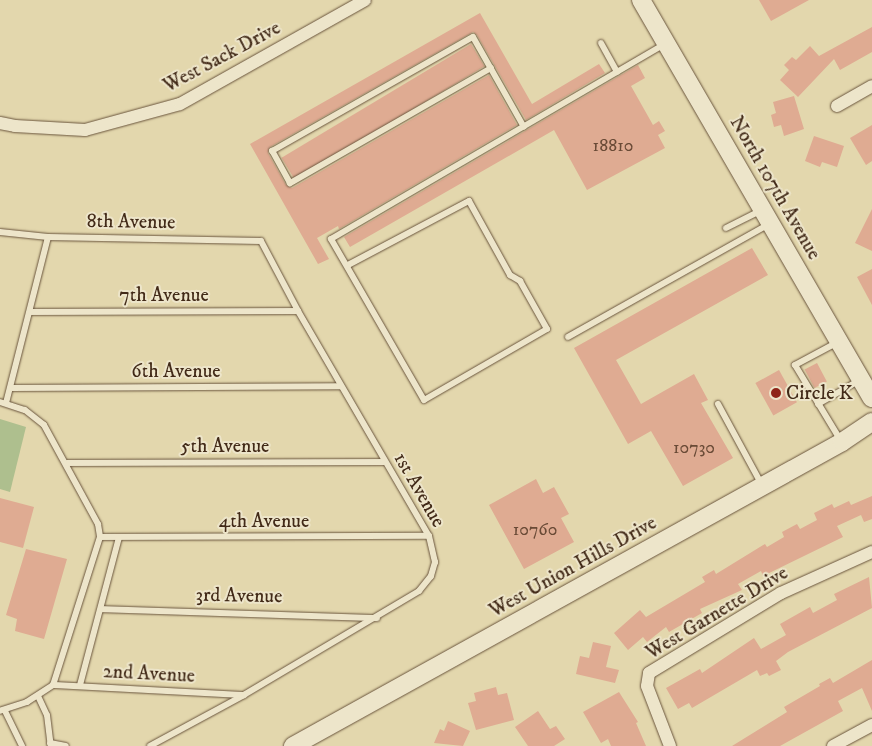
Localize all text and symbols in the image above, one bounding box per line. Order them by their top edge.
street label: West Sack Drive [159,16,285,98]
street label: North 107th Avenue [724,112,826,264]
house number: 18810 [593,135,633,157]
street label: 8th Avenue [86,209,176,235]
street label: 7th Avenue [119,283,209,307]
street label: 6th Avenue [131,359,221,383]
place label: Circle K [786,381,853,405]
marker: Circle K [770,387,782,399]
street label: 5th Avenue [181,434,269,458]
house number: 10730 [673,437,715,459]
street label: 1st Avenue [388,448,450,532]
street label: 4th Avenue [219,509,309,533]
street label: West Union Hills Drive [485,511,661,623]
house number: 10760 [513,519,557,541]
street label: West Garnette Drive [642,561,792,665]
street label: 3rd Avenue [195,583,283,609]
street label: 2nd Avenue [102,660,196,688]

